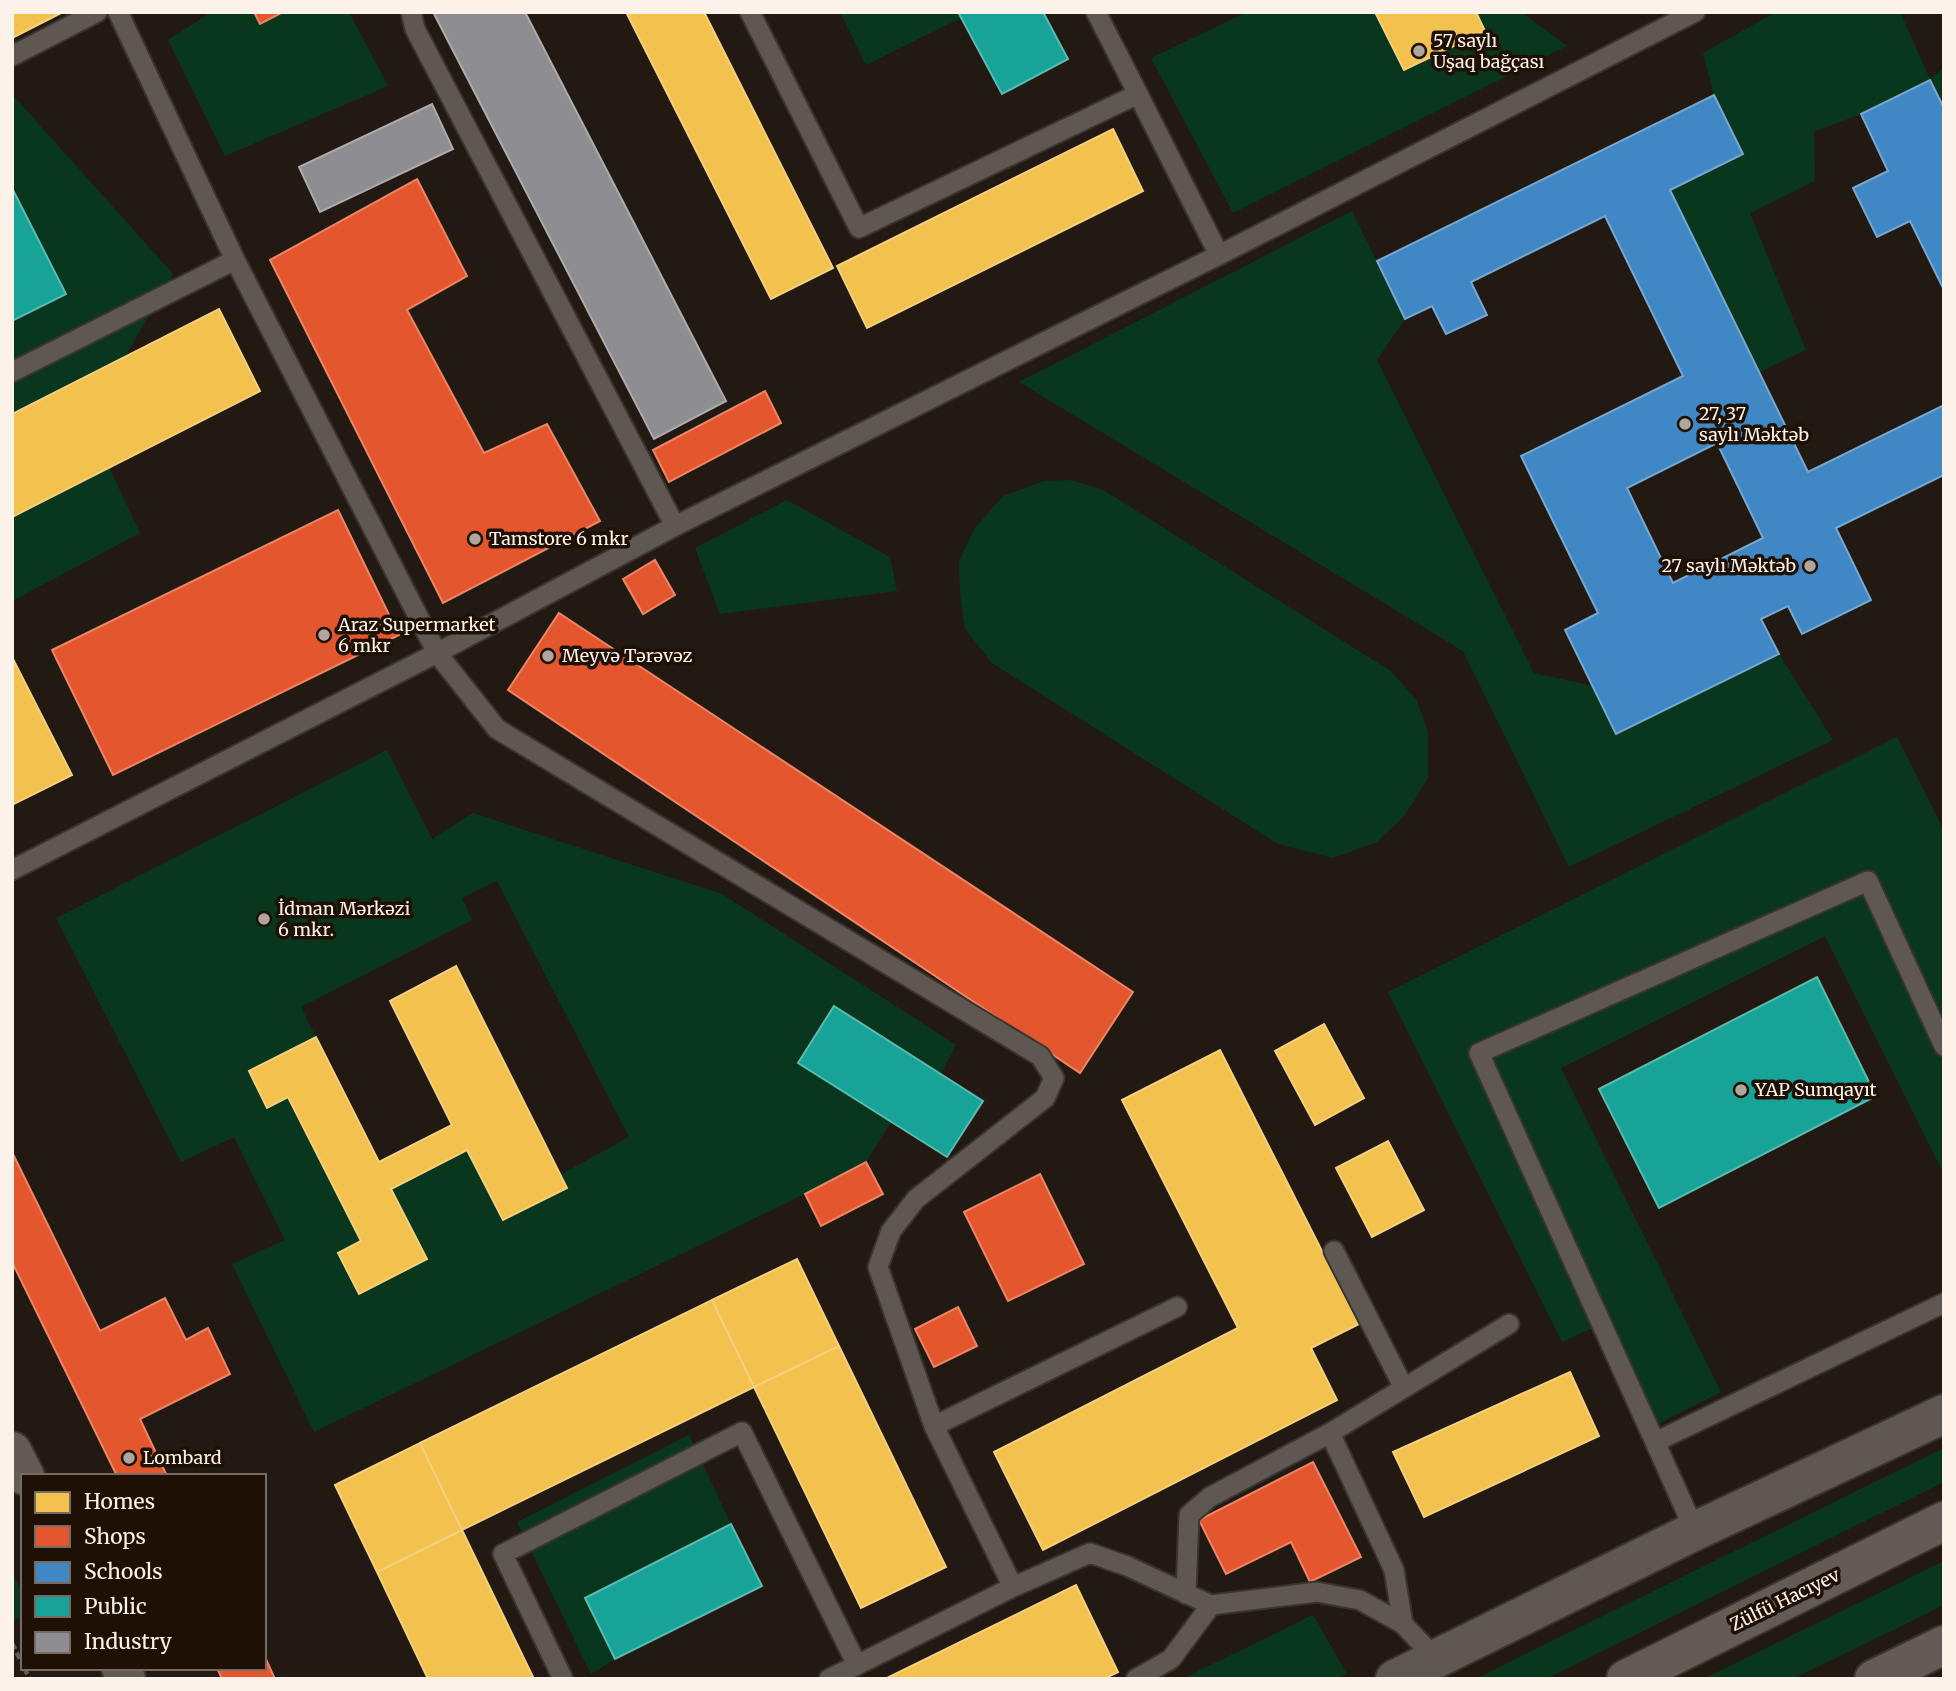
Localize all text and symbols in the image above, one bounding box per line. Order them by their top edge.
place label: 57 saylı Uşaq bağçası [1433,29,1544,73]
marker: 57 saylı Uşaq bağçası [1411,43,1427,59]
place label: 27, 37 saylı Məktəb [1699,402,1809,446]
marker: 27, 37 saylı Məktəb [1677,416,1693,432]
place label: Tamstore 6 mkr [489,527,629,550]
marker: Tamstore 6 mkr [467,531,483,547]
place label: 27 saylı Məktəb [1661,554,1796,577]
marker: 27 saylı Məktəb [1802,558,1818,574]
place label: Araz Supermarket 6 mkr [337,613,496,657]
marker: Araz Supermarket 6 mkr [316,627,332,643]
place label: Meyvə Tərəvəz [562,644,692,667]
marker: Meyvə Tərəvəz [540,648,556,664]
place label: İdman Mәrkәzi 6 mkr. [278,897,410,941]
marker: İdman Mәrkәzi 6 mkr. [256,911,272,927]
place label: YAP Sumqayıt [1754,1078,1877,1101]
marker: YAP Sumqayıt [1733,1082,1749,1098]
place label: Lombard [143,1446,222,1469]
marker: Lombard [121,1450,137,1466]
legend [21,1474,266,1670]
text: Homes [84,1488,155,1515]
text: Shops [84,1523,146,1550]
text: Schools [84,1558,163,1585]
street label: Zülfü Hacıyev [1726,1563,1844,1636]
text: Public [84,1593,147,1620]
text: Industry [84,1628,173,1655]

